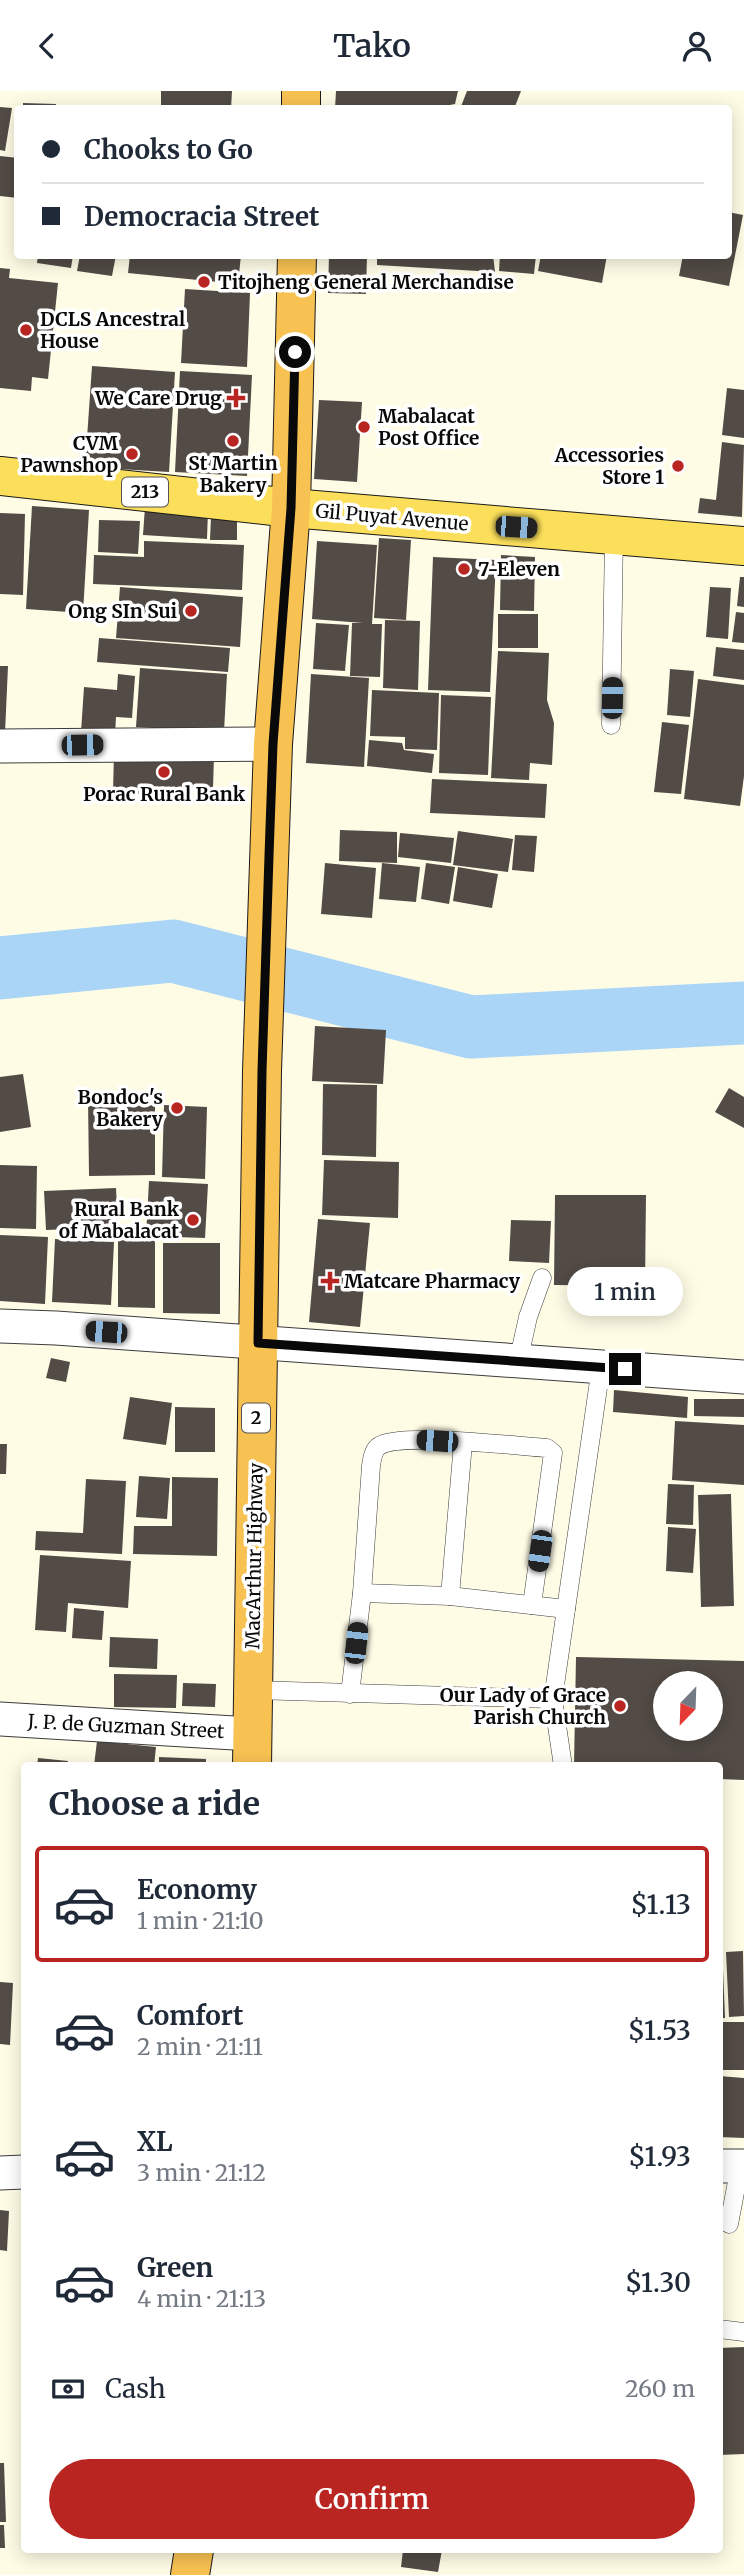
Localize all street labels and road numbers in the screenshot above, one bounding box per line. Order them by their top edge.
road number: 213 [122,477,168,507]
street label: Gil Puyat Avenue [314,498,470,536]
road number: 2 [242,1403,270,1433]
street label: MacArthur Highway [240,1463,268,1649]
street label: J. P. de Guzman Street [26,1709,226,1743]

